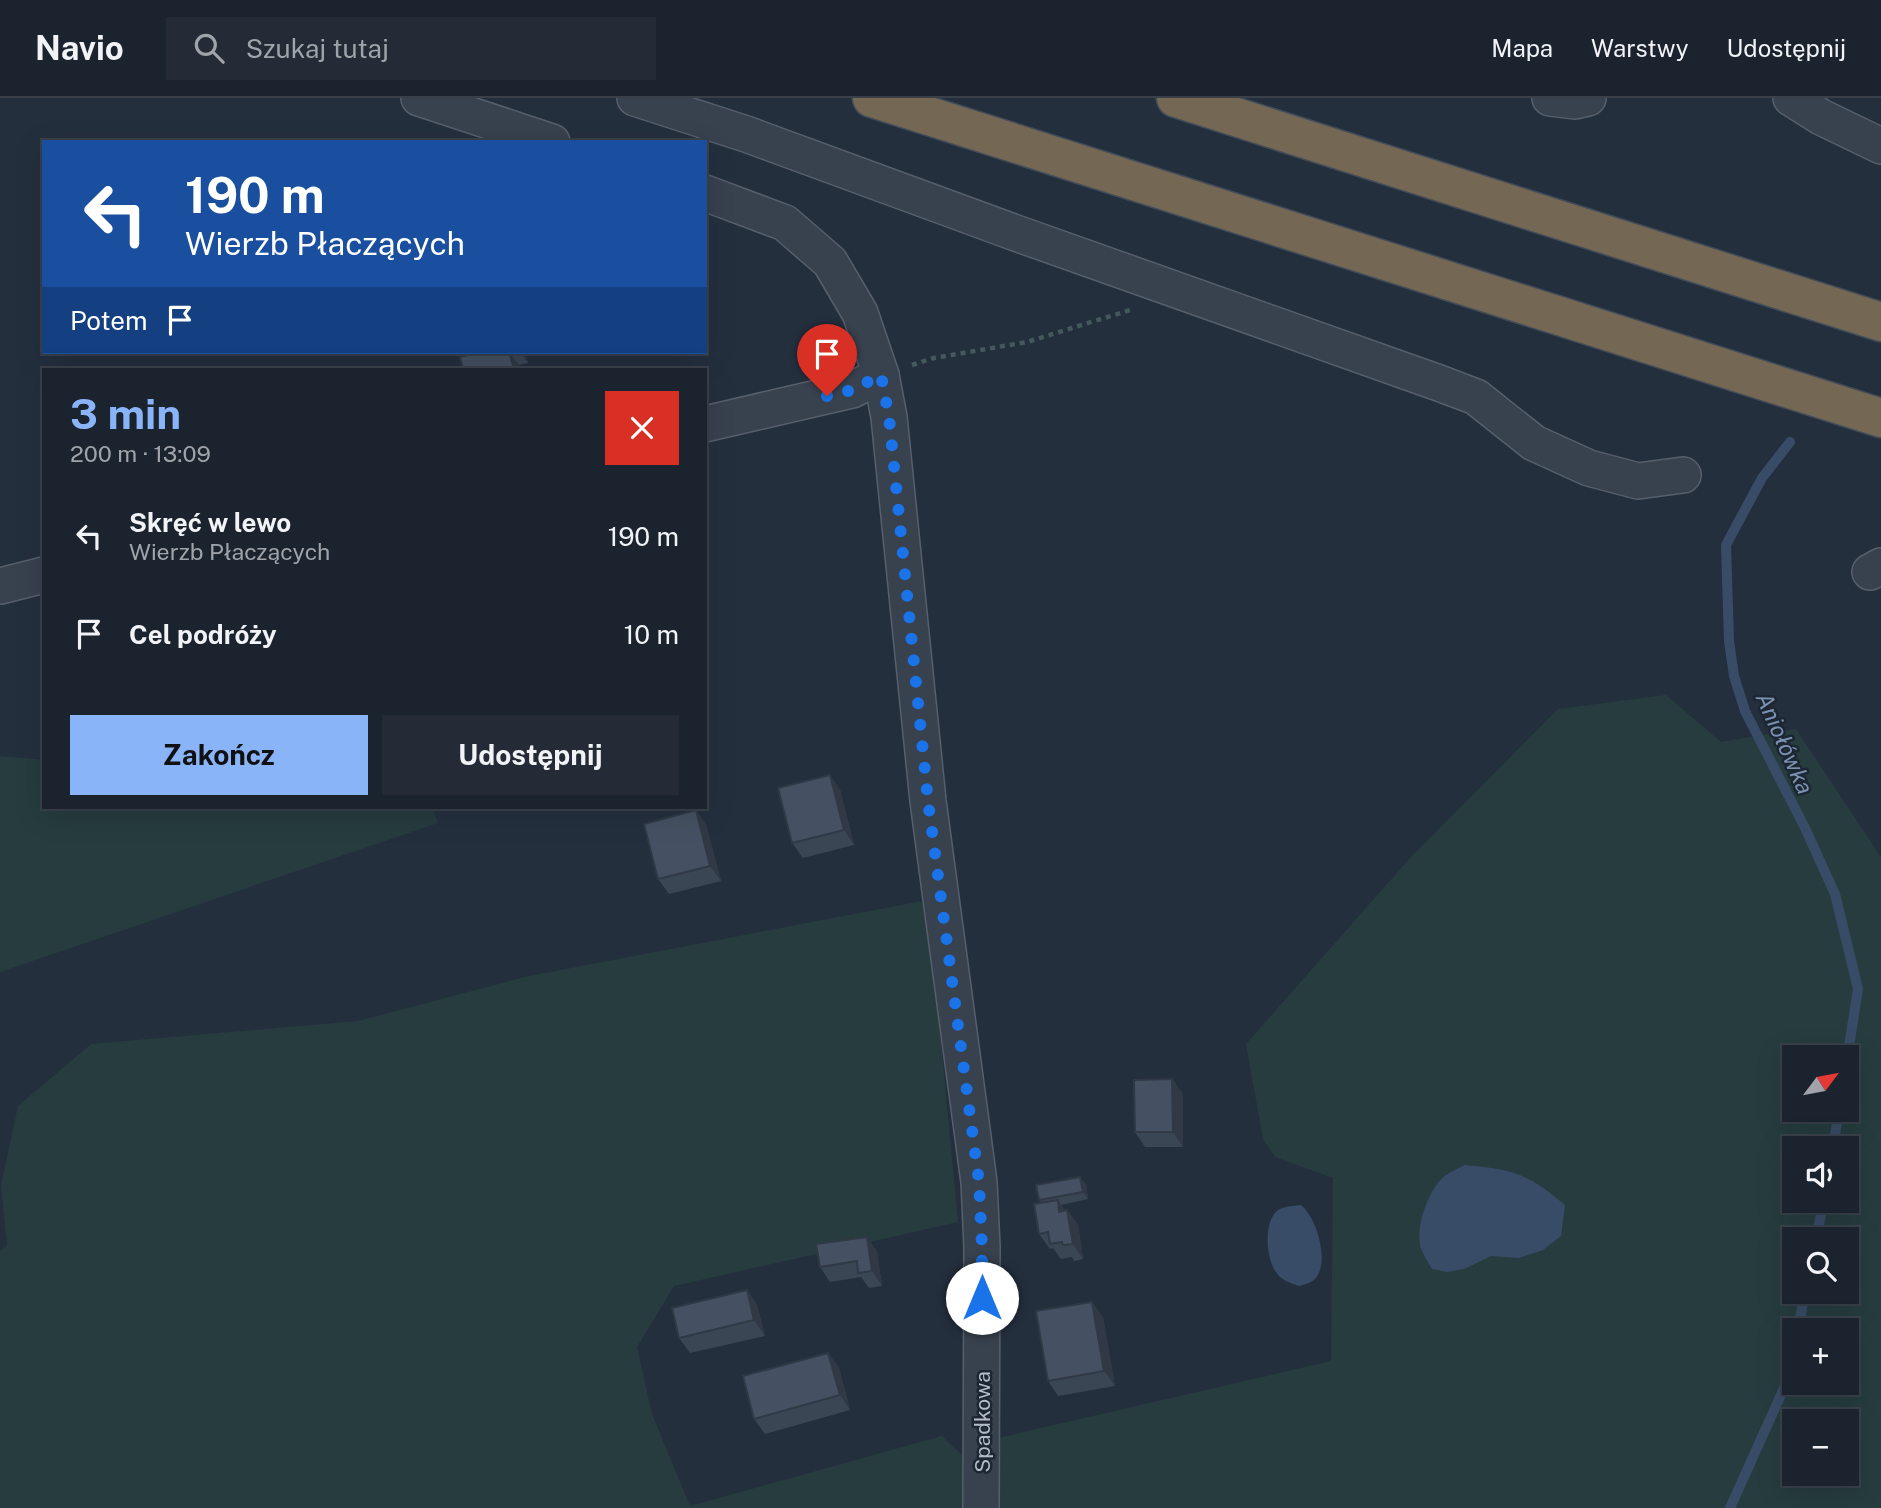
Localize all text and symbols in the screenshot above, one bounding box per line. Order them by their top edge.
search box [166,17,656,80]
text: Navio [35,29,124,67]
icon: search [190,29,228,67]
text: Szukaj tutaj [246,33,389,64]
text: Mapa [1491,34,1553,62]
text: Warstwy [1591,34,1689,62]
text: Udostępnij [1727,34,1846,62]
text: 190 m [185,166,325,224]
icon: left [70,168,161,259]
text: Wierzb Płaczących [185,225,465,262]
icon: arrive [161,301,199,339]
text: Potem [70,305,147,336]
pin [797,324,857,396]
icon: arrive [808,335,846,373]
text: 3 min [70,389,181,438]
button: close [605,391,679,465]
text: 200 m · 13:09 [70,440,211,467]
text: Skręć w lewo [129,507,291,538]
icon: left [70,517,108,555]
text: 190 m [608,521,679,552]
text: Wierzb Płaczących [129,538,330,565]
icon: arrive [70,615,108,653]
text: Cel podróży [129,619,277,650]
text: 10 m [624,619,679,650]
water label: Aniołówka [1751,688,1819,798]
button: Zakończ [70,715,368,795]
button: Udostępnij [382,715,679,795]
north arrow [1782,1045,1858,1122]
map controls [1782,1045,1859,1486]
button: sound [1782,1136,1859,1213]
button: search [1782,1227,1859,1304]
position arrow [945,1261,1019,1335]
button: + [1782,1318,1859,1395]
street label: Spadkowa [970,1371,995,1473]
button: − [1782,1409,1859,1486]

